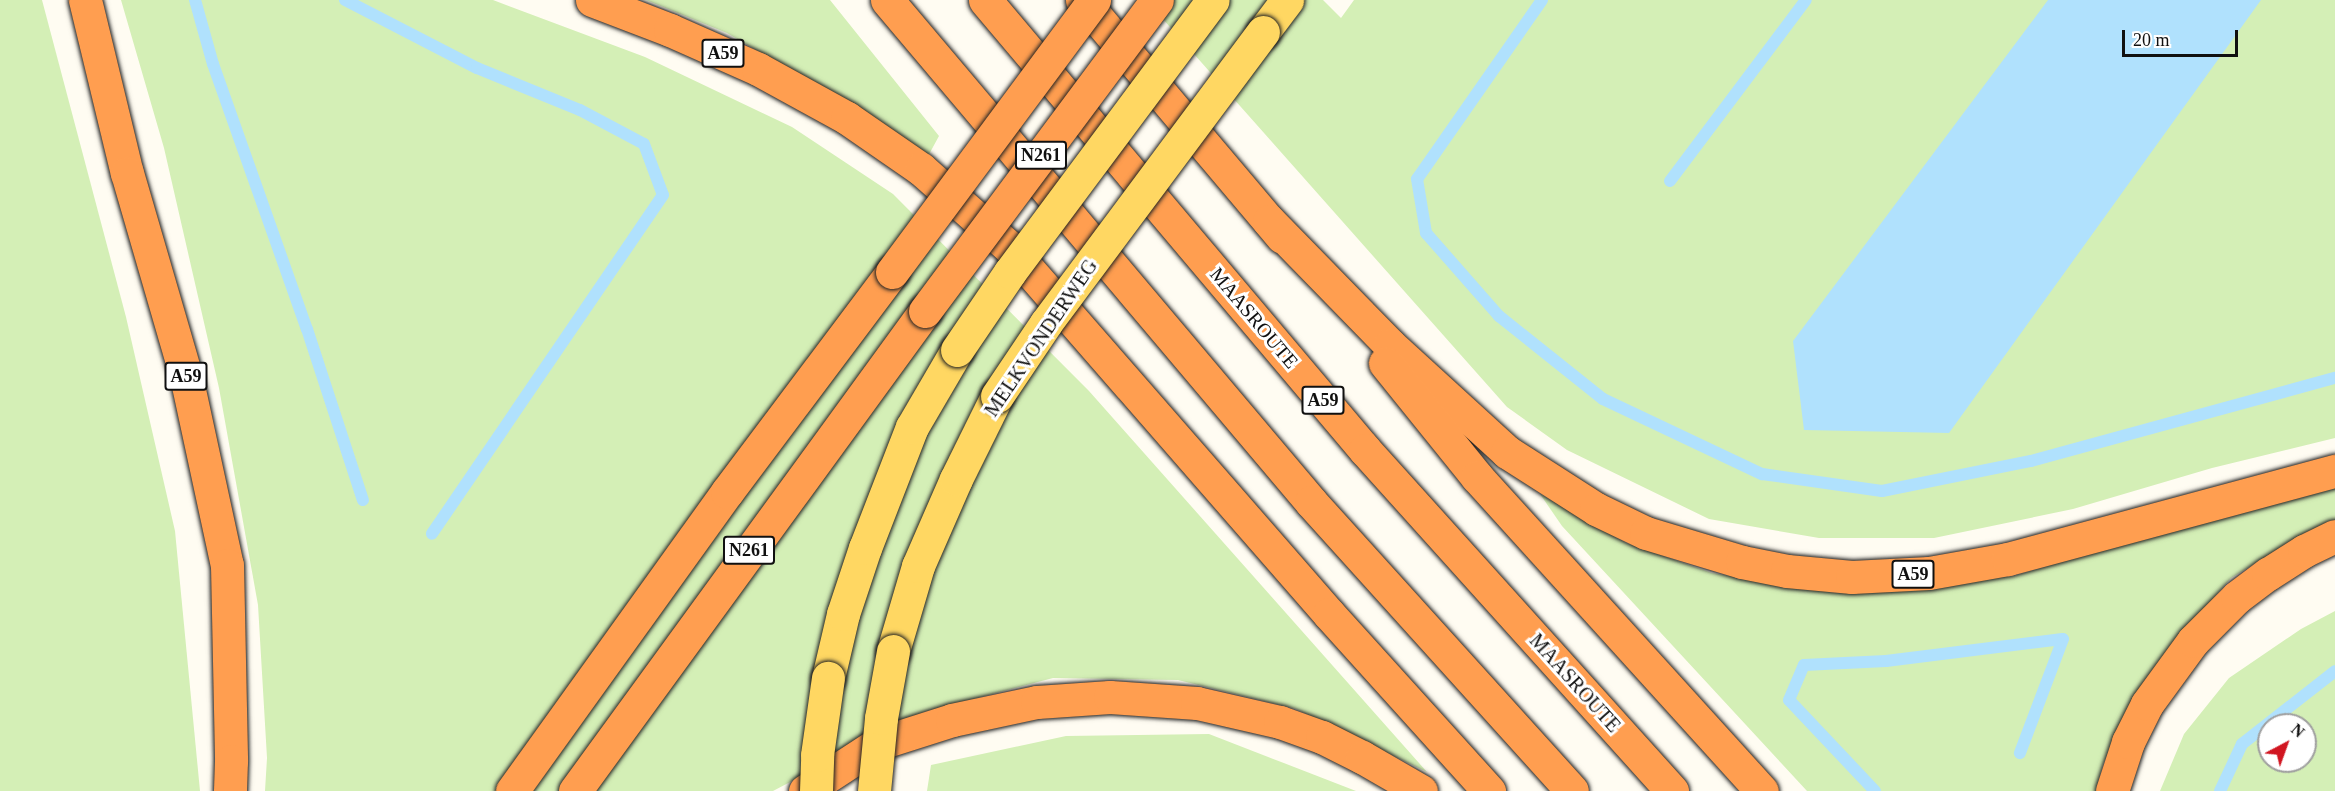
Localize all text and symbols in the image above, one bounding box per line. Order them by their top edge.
scale bar [2125,18,2240,56]
text: 20 m [2133,30,2170,50]
road number: A59 [700,38,746,68]
road number: N261 [1014,140,1068,170]
street label: MELKVONDERWEG [979,255,1103,421]
street label: MAASROUTE [1205,263,1303,373]
road number: A59 [164,361,208,391]
road number: A59 [1300,385,1346,415]
road number: N261 [722,535,776,565]
road number: A59 [1890,559,1936,589]
street label: MAASROUTE [1524,629,1626,737]
north arrow [2257,713,2317,773]
text: N [2288,720,2308,741]

